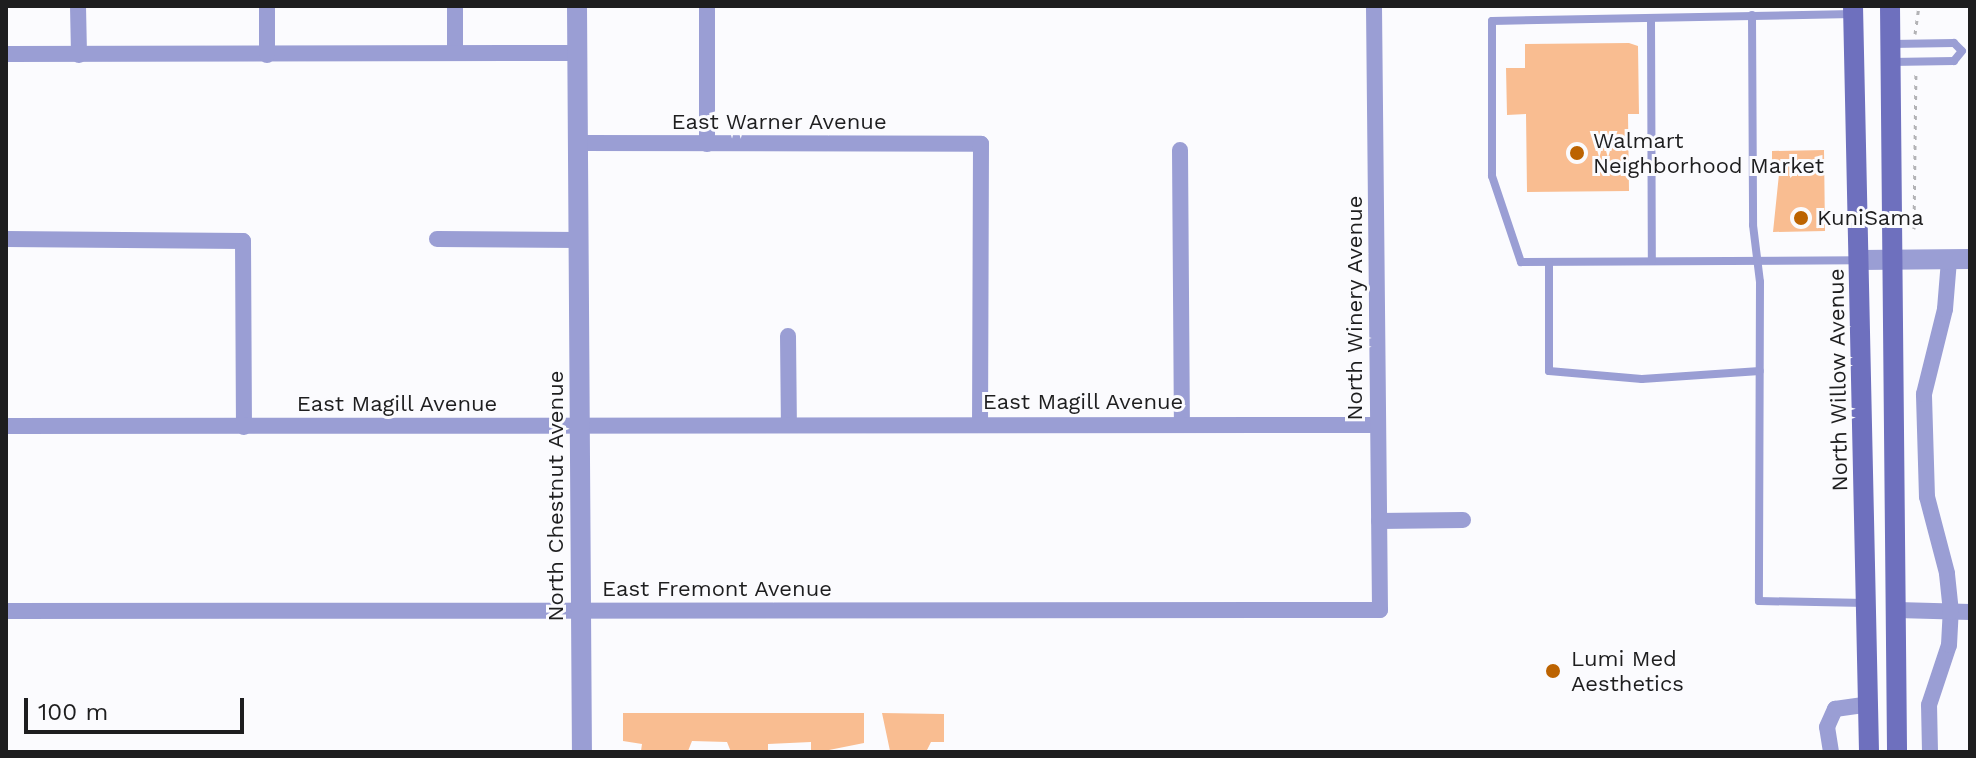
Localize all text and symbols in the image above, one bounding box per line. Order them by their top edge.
street label: East Warner Avenue [670,109,888,135]
place label: Walmart Neighborhood Market [1593,127,1824,178]
marker: Walmart Neighborhood Market [1568,144,1586,162]
street label: North Winery Avenue [1342,195,1368,421]
place label: KuniSama [1817,205,1924,231]
marker: KuniSama [1792,209,1810,227]
street label: North Willow Avenue [1823,267,1853,493]
street label: North Chestnut Avenue [543,370,569,622]
street label: East Magill Avenue [982,389,1184,415]
street label: East Magill Avenue [296,391,498,417]
street label: East Fremont Avenue [602,576,832,602]
place label: Lumi Med Aesthetics [1571,645,1684,696]
marker: Lumi Med Aesthetics [1542,660,1564,682]
scale bar [28,682,248,732]
text: 100 m [38,698,108,726]

